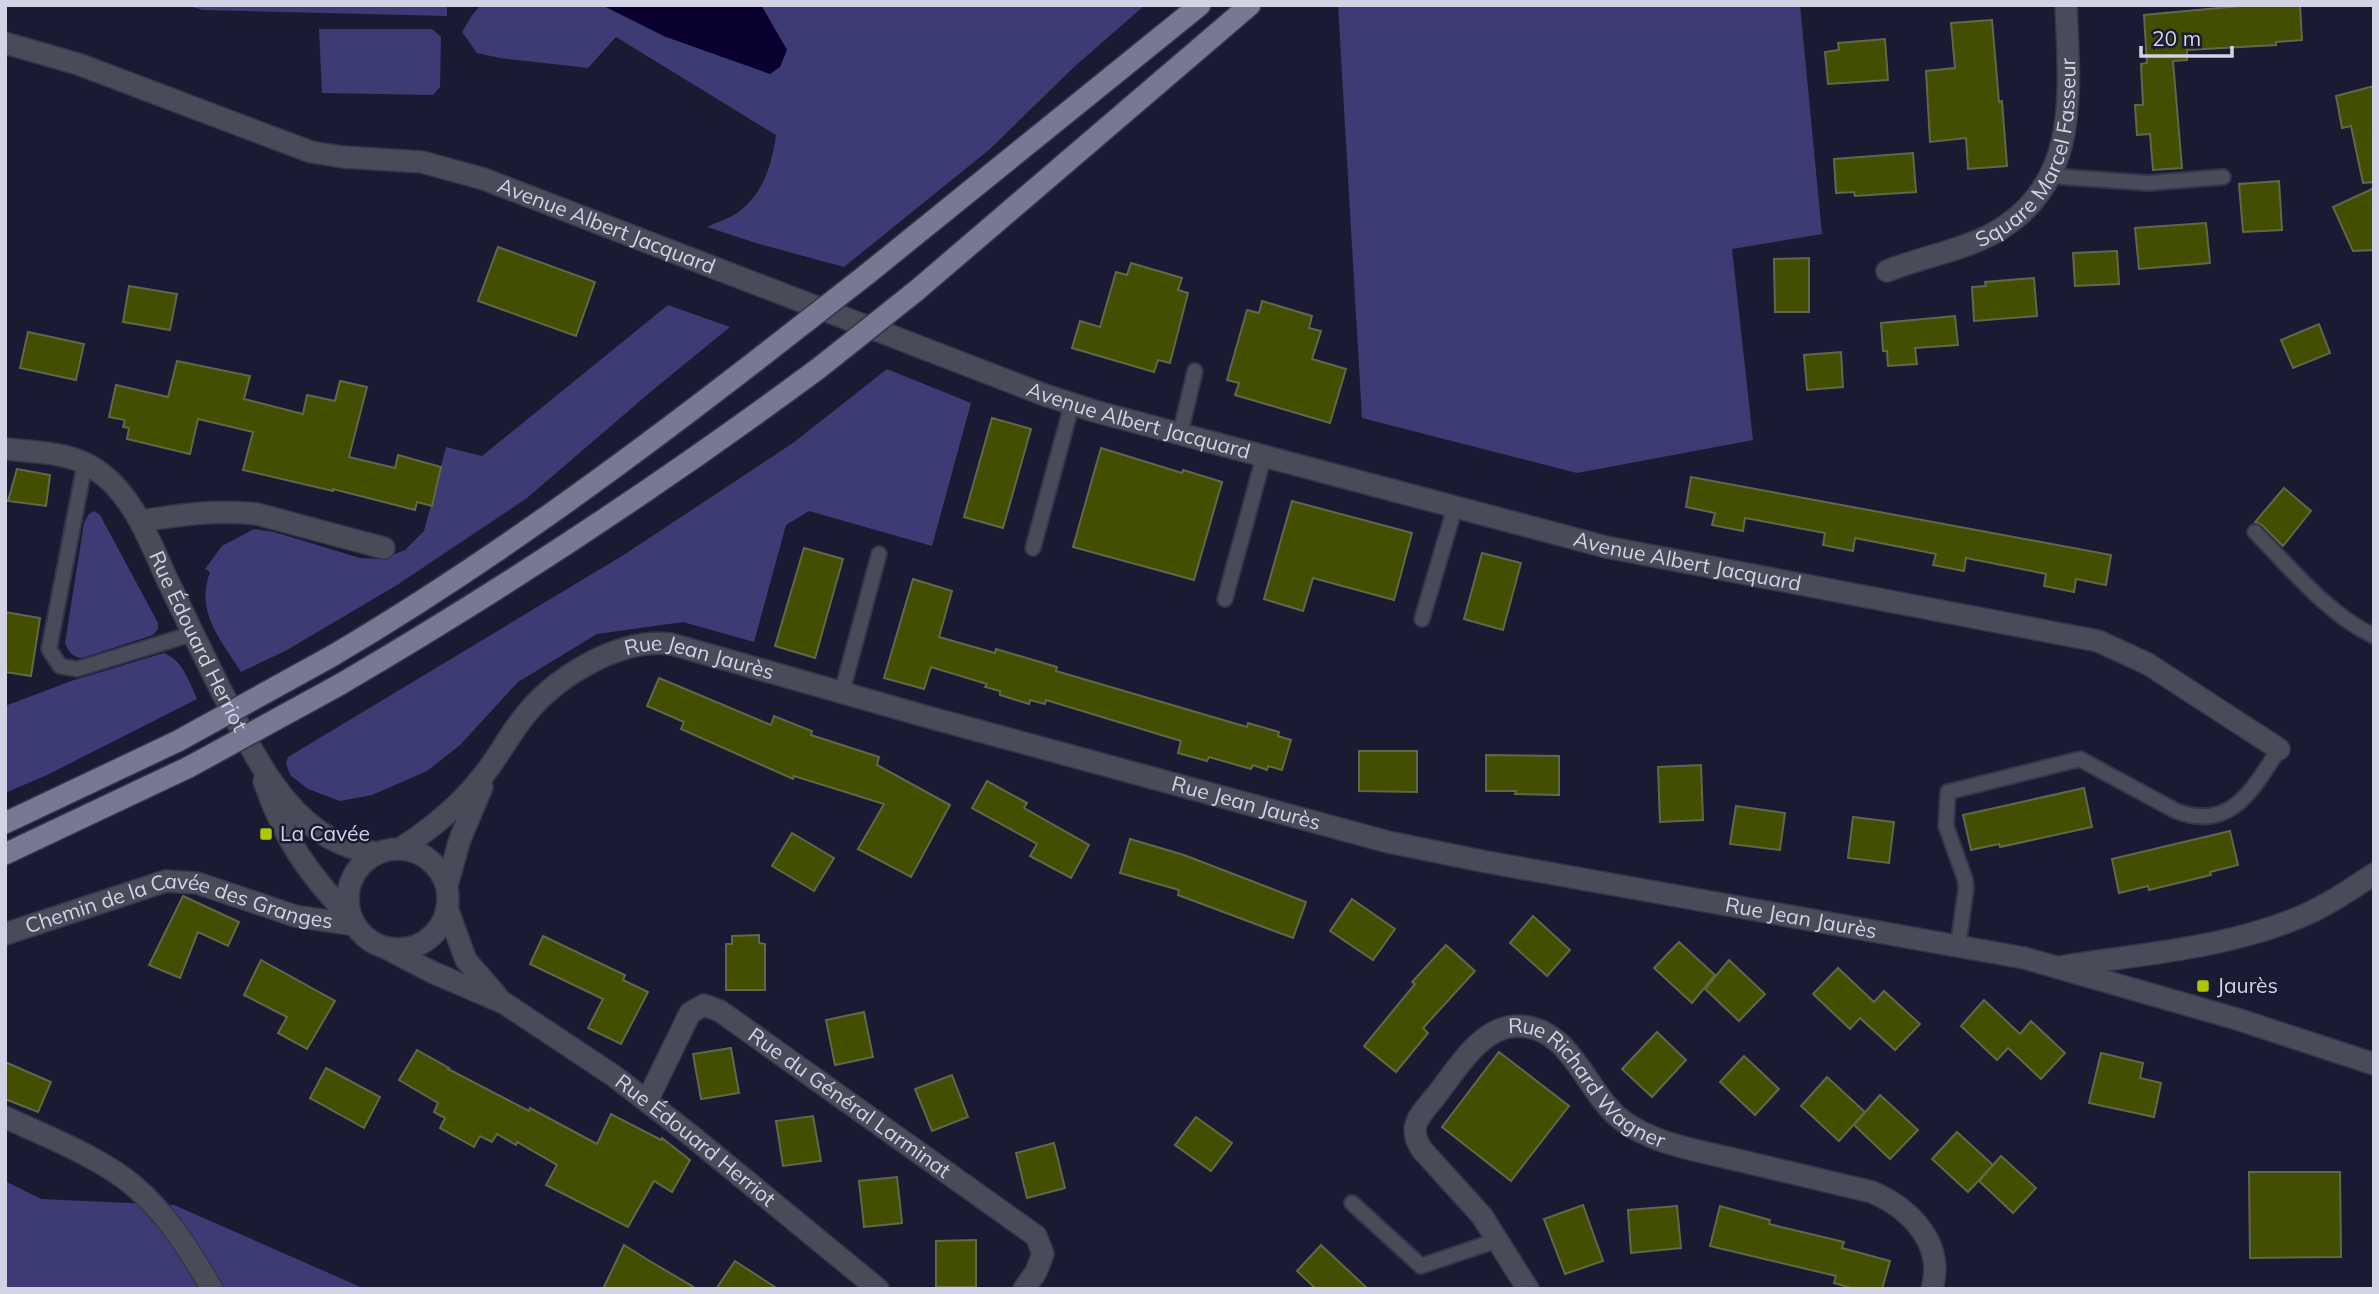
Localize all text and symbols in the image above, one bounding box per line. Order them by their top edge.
scale bar [2141,14,2232,58]
text: 20 m [2152,25,2201,51]
street label: Square Marcel Fasseur [1971,57,2080,252]
street label: Avenue Albert Jacquard [494,171,719,279]
street label: Avenue Albert Jacquard [1023,375,1253,464]
street label: Avenue Albert Jacquard [1571,525,1803,596]
street label: Rue Édouard Herriot [144,547,254,736]
street label: Rue Jean Jaurès [621,629,777,685]
street label: Rue Jean Jaurès [1169,770,1324,835]
place label: La Cavée [280,820,370,846]
marker: La Cavée [258,826,274,842]
text: Chemin de la Cavée des Granges [21,867,335,939]
street label: Rue Jean Jaurès [1723,891,1879,943]
street label: Chemin de la Cavée des Granges [20,912,340,942]
place label: Jaurès [2217,972,2278,998]
marker: Jaurès [2195,978,2211,994]
street label: Rue Richard Wagner [1508,1012,1669,1153]
street label: Rue du Général Larminat [744,1021,956,1183]
street label: Rue Édouard Herriot [610,1068,781,1212]

